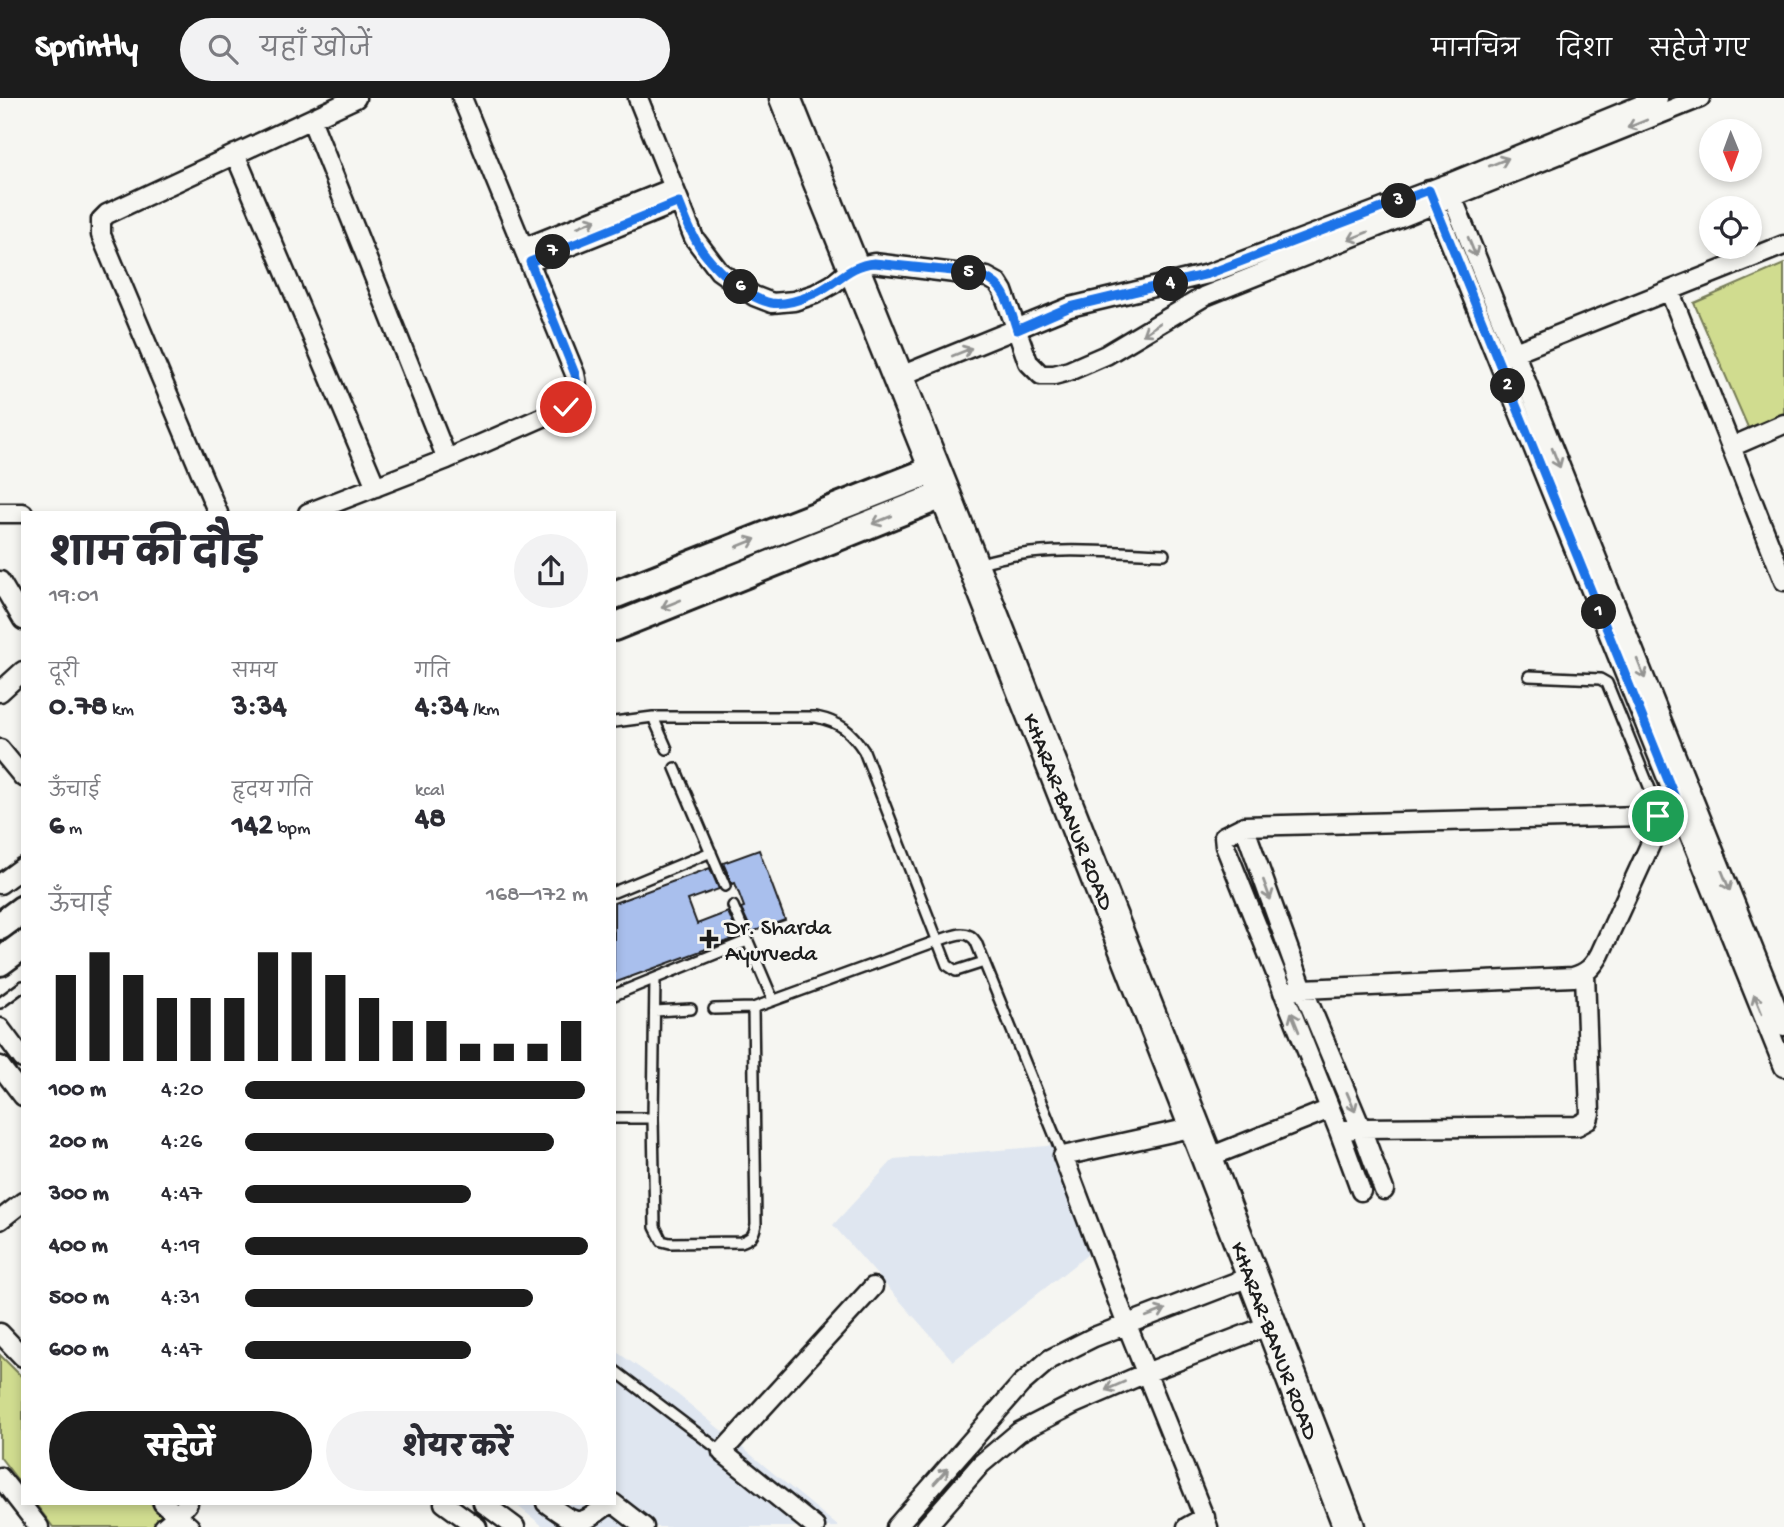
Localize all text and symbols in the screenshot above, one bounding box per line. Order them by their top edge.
search box [180,18,670,81]
text: Sprintly [35,30,138,68]
icon: search [204,30,242,68]
text: यहाँ खोजें [260,36,371,67]
text: मानचित्र [1431,37,1519,66]
text: दिशा [1557,37,1612,66]
text: सहेजे गए [1650,37,1749,66]
one-way arrow [1627,118,1648,131]
north arrow [1699,119,1762,182]
map controls [1699,119,1762,259]
one-way arrow [1487,155,1509,168]
pin: 3 [1382,184,1416,218]
text: 3 [1394,189,1403,212]
button: locate [1699,196,1762,259]
one-way arrow [576,216,598,229]
one-way arrow [1347,230,1369,243]
pin: 7 [536,234,570,270]
one-way arrow [1466,236,1479,257]
text: 7 [548,240,557,263]
pin: 5 [951,256,986,290]
text: 5 [964,261,974,284]
pin: 4 [1154,266,1188,302]
pin: 6 [724,270,758,304]
text: 4 [1166,272,1175,295]
text: 6 [736,275,745,298]
one-way arrow [1142,321,1161,336]
one-way arrow [951,345,972,358]
pin: 2 [1490,368,1526,404]
text: 2 [1503,374,1512,397]
pin [536,377,596,437]
icon: check [547,388,585,426]
one-way arrow [1551,447,1564,469]
one-way arrow [872,514,893,527]
button: share [514,534,588,608]
text: शाम की दौड़ [49,535,260,579]
one-way arrow [735,536,757,549]
text: 19:01 [49,583,99,610]
pin: 1 [1582,594,1616,630]
one-way arrow [660,599,682,612]
text: 1 [1595,600,1602,623]
one-way arrow [1635,658,1648,680]
text: दूरी [49,662,79,685]
text: समय [232,662,277,685]
text: गति [415,662,450,685]
text: 0.78 [49,691,108,726]
text: 3:34 [232,691,287,726]
text: 4:34 [415,691,468,726]
text: km [108,699,134,722]
text: /km [468,699,499,722]
street label: KHARAR-BANUR ROAD [1015,710,1119,916]
text: kcal [415,780,445,803]
text: ऊँचाई [49,781,100,804]
text: हृदय गति [232,781,312,804]
pin [1628,786,1688,846]
icon: arrive [1639,797,1677,835]
text: 48 [415,803,446,838]
text: 6 [49,810,64,845]
text: 142 [232,810,273,845]
text: m [64,818,82,841]
text: bpm [273,818,310,841]
one-way arrow [1720,869,1733,891]
one-way arrow [1262,879,1274,901]
text: 168–172 m [486,882,588,909]
text: ऊँचाई [49,893,111,920]
place label: Dr. Sharda Ayurveda [723,916,832,969]
marker: Dr. Sharda Ayurveda [699,929,719,949]
one-way arrow [1751,994,1764,1015]
one-way arrow [1288,1011,1301,1033]
text: 100 m [49,1077,106,1104]
text: 4:20 [161,1077,203,1104]
one-way arrow [1345,1091,1358,1112]
text: 200 m [49,1129,108,1156]
text: 4:26 [161,1129,202,1156]
text: 300 m [49,1181,109,1208]
text: 4:47 [161,1181,202,1208]
text: 400 m [49,1233,108,1260]
text: 4:19 [161,1233,200,1260]
street label: KHARAR-BANUR ROAD [1223,1238,1323,1445]
text: 500 m [49,1285,109,1312]
text: 4:31 [161,1285,200,1312]
one-way arrow [1145,1306,1167,1319]
text: 600 m [49,1337,109,1364]
text: 4:47 [161,1337,202,1364]
one-way arrow [1105,1381,1127,1394]
button: सहेजें [49,1411,312,1491]
button: शेयर करें [326,1411,588,1491]
one-way arrow [933,1467,949,1485]

